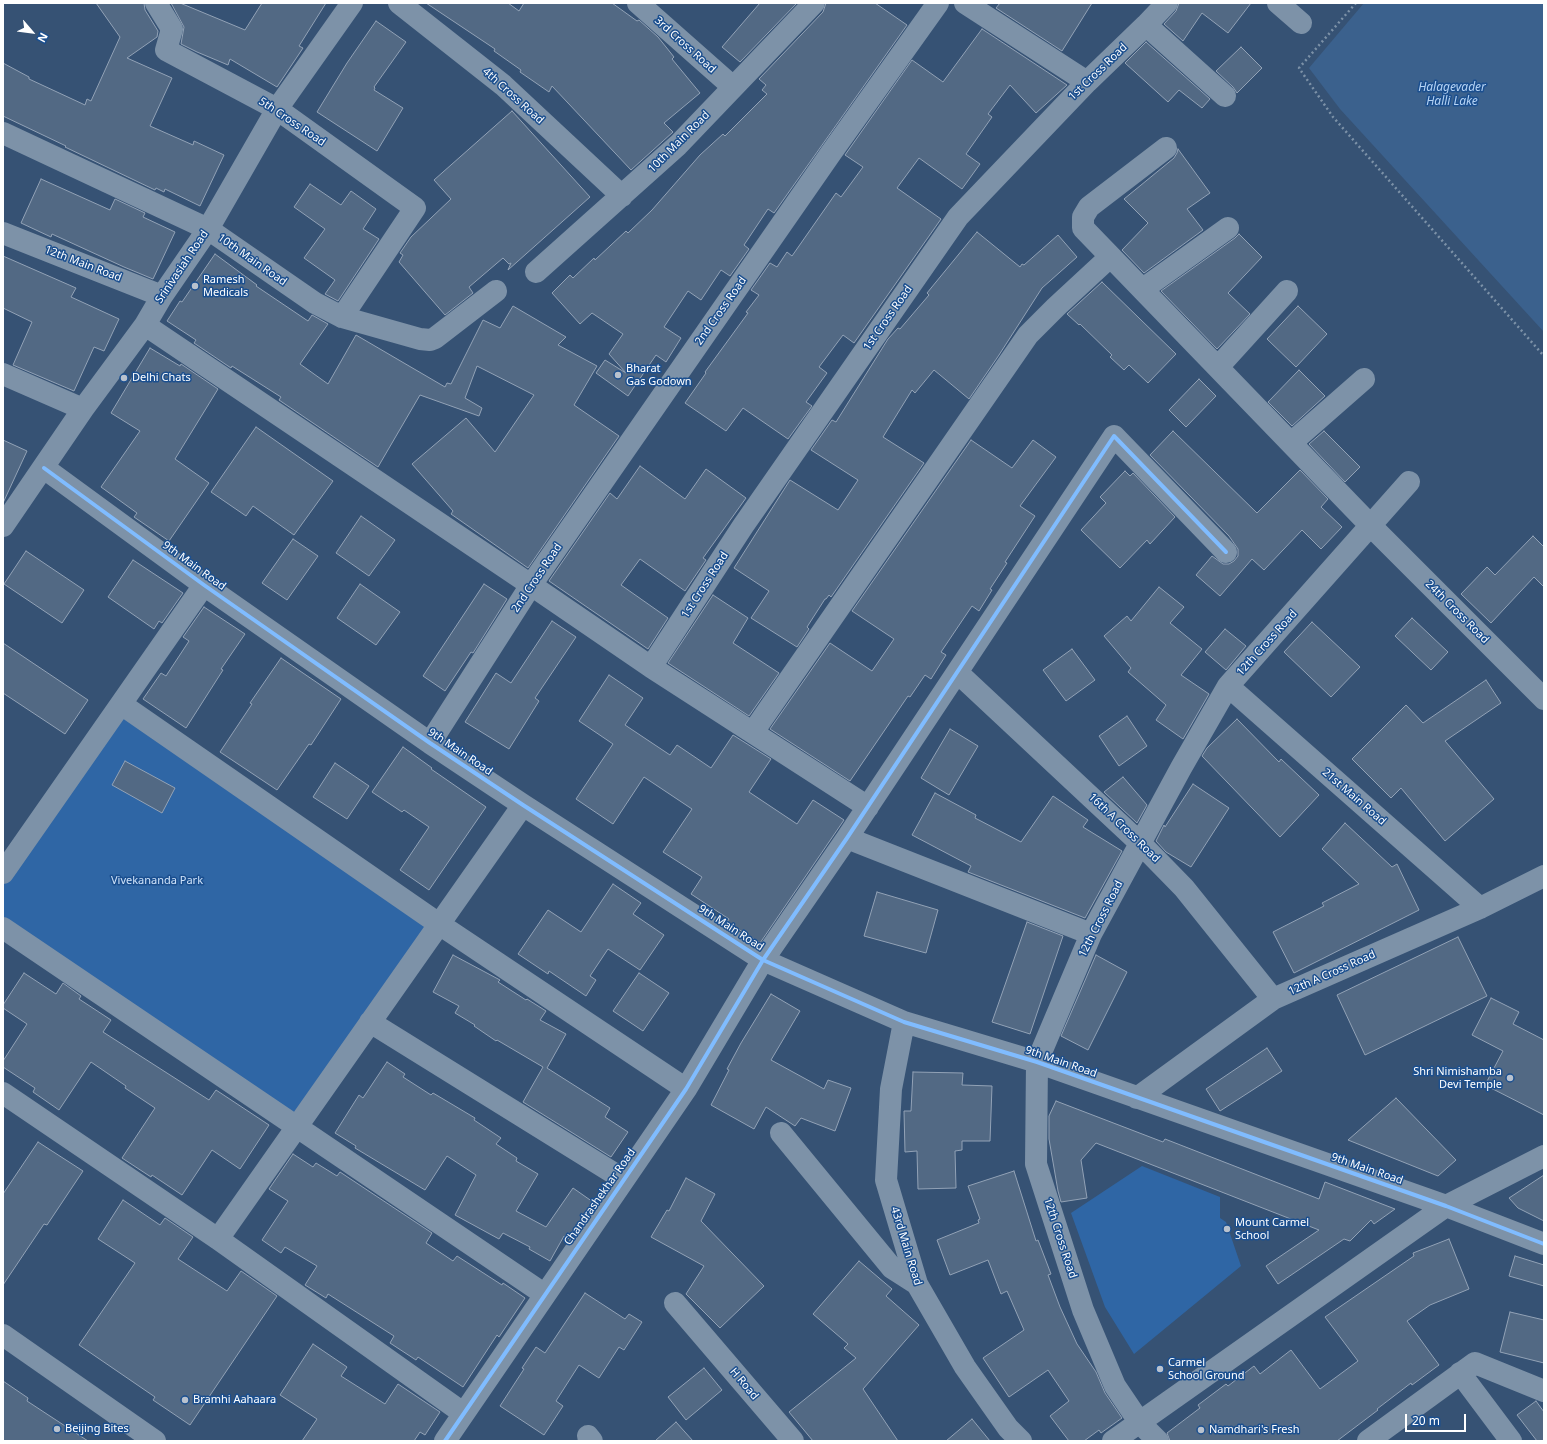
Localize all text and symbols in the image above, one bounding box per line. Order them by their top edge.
north arrow [12,12,52,52]
street label: 3rd Cross Road [652,14,718,76]
text: N [34,30,52,45]
street label: 1st Cross Road [1066,41,1130,103]
street label: 4th Cross Road [480,65,546,127]
water label: Halagevader Halli Lake [1418,81,1486,109]
street label: 5th Cross Road [256,95,328,149]
street label: 10th Main Road [646,109,712,175]
street label: Srinivasiah Road [153,228,211,306]
street label: 10th Main Road [215,231,289,289]
street label: 12th Main Road [43,243,123,285]
place label: Ramesh Medicals [203,273,248,299]
street label: 2nd Cross Road [693,274,749,348]
marker: Ramesh Medicals [190,281,200,291]
street label: 1st Cross Road [861,283,915,353]
place label: Bharat Gas Godown [626,362,692,388]
marker: Bharat Gas Godown [613,370,623,380]
place label: Delhi Chats [132,371,191,385]
marker: Delhi Chats [119,373,129,383]
street label: 9th Main Road [160,539,228,593]
street label: 2nd Cross Road [509,541,565,615]
street label: 1st Cross Road [679,549,731,621]
street label: 24th Cross Road [1423,578,1491,646]
street label: 12th Cross Road [1234,607,1300,679]
street label: 9th Main Road [425,726,495,778]
street label: 21st Main Road [1320,766,1388,828]
street label: 16th A Cross Road [1086,791,1162,865]
park label: Vivekananda Park [111,874,203,888]
street label: 12th Cross Road [1076,879,1126,959]
street label: 9th Main Road [696,902,766,954]
street label: 12th A Cross Road [1286,948,1378,998]
street label: 9th Main Road [1023,1044,1099,1080]
place label: Shri Nimishamba Devi Temple [1413,1065,1502,1091]
marker: Shri Nimishamba Devi Temple [1505,1073,1515,1083]
street label: Chandrashekhar Road [562,1146,638,1248]
street label: 9th Main Road [1329,1151,1405,1187]
street label: 12th Cross Road [1041,1196,1079,1280]
street label: 43rd Main Road [888,1205,924,1287]
place label: Mount Carmel School [1235,1216,1309,1242]
marker: Mount Carmel School [1222,1224,1232,1234]
place label: Carmel School Ground [1168,1356,1244,1382]
marker: Carmel School Ground [1155,1364,1165,1374]
street label: H Road [727,1365,761,1403]
place label: Bramhi Aahaara [193,1393,276,1407]
marker: Bramhi Aahaara [180,1395,190,1405]
scale bar [1407,1406,1468,1432]
text: 20 m [1412,1412,1440,1429]
place label: Beijing Bites [65,1422,129,1436]
place label: Namdhari's Fresh [1209,1423,1300,1437]
marker: Beijing Bites [52,1424,62,1434]
marker: Namdhari's Fresh [1196,1425,1206,1435]

